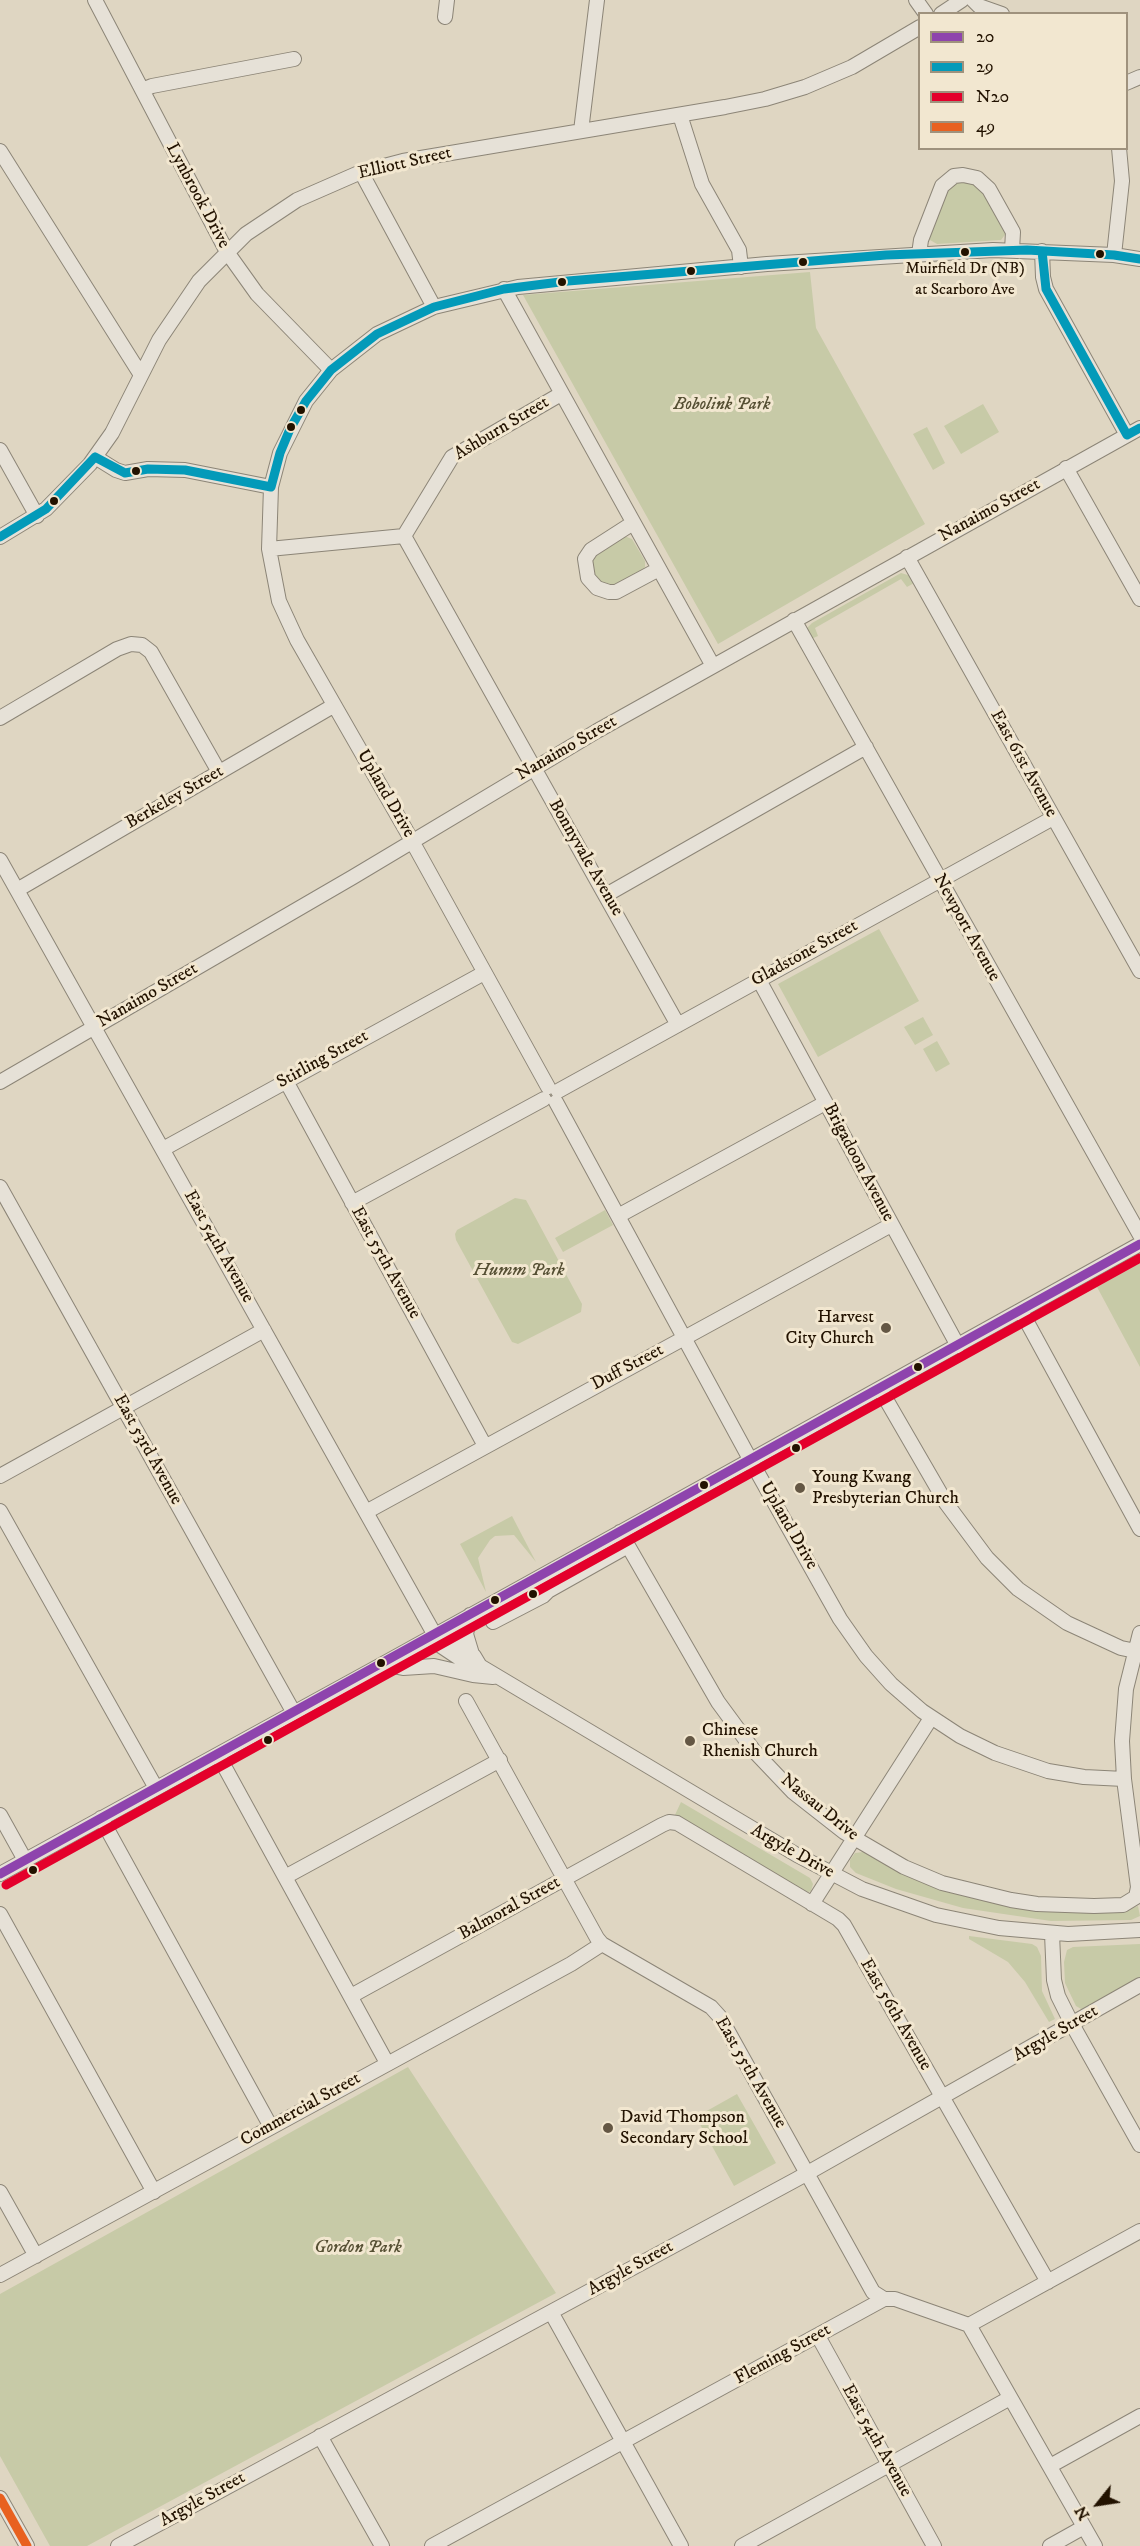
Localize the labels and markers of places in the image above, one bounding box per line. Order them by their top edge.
marker: Muirfield Dr (NB) at Scarboro Ave [959,246,971,258]
unlabelled marker [1094,248,1106,260]
unlabelled marker [797,256,809,268]
place label: Muirfield Dr (NB) at Scarboro Ave [905,260,1025,298]
unlabelled marker [685,265,697,277]
unlabelled marker [556,276,568,288]
unlabelled marker [295,404,307,416]
unlabelled marker [285,421,297,433]
unlabelled marker [130,465,142,477]
unlabelled marker [48,495,60,507]
place label: Harvest City Church [786,1307,874,1350]
marker: Harvest City Church [879,1321,893,1335]
unlabelled marker [912,1361,924,1373]
unlabelled marker [790,1442,802,1454]
place label: Young Kwang Presbyterian Church [812,1467,959,1510]
unlabelled marker [698,1479,710,1491]
marker: Young Kwang Presbyterian Church [793,1481,807,1495]
unlabelled marker [527,1588,539,1600]
unlabelled marker [489,1594,501,1606]
unlabelled marker [375,1657,387,1669]
place label: Chinese Rhenish Church [702,1720,818,1762]
unlabelled marker [262,1734,274,1746]
marker: Chinese Rhenish Church [683,1734,697,1748]
unlabelled marker [27,1864,39,1876]
place label: David Thompson Secondary School [620,2107,748,2150]
marker: David Thompson Secondary School [601,2121,615,2135]

